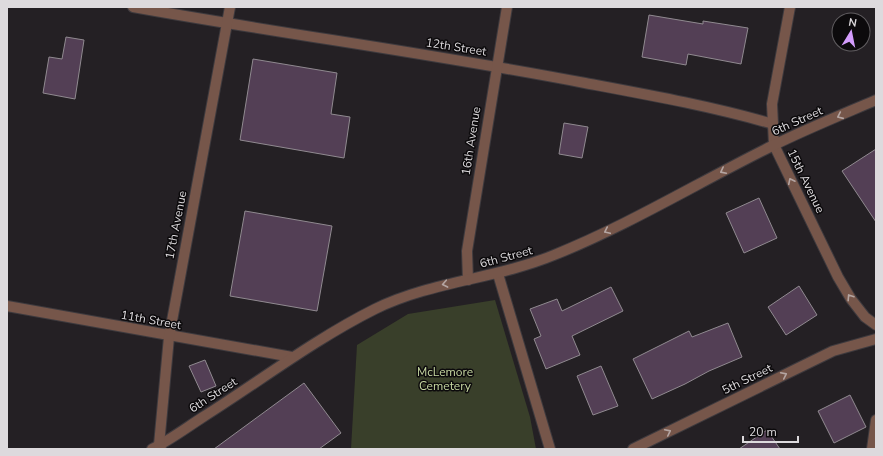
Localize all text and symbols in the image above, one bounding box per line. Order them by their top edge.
north arrow [831,12,871,52]
text: N [847,15,858,31]
street label: 12th Street [425,34,488,60]
street label: 6th Street [769,102,826,139]
street label: 16th Avenue [458,106,484,176]
one-way arrow [837,111,844,119]
street label: 15th Avenue [784,146,828,216]
one-way arrow [720,167,727,174]
one-way arrow [788,178,796,185]
street label: 17th Avenue [162,189,190,261]
one-way arrow [604,226,611,234]
street label: 6th Street [478,242,535,272]
one-way arrow [442,279,448,288]
one-way arrow [847,294,855,301]
street label: 11th Street [119,307,183,333]
street label: 5th Street [719,360,776,398]
park label: McLemore Cemetery [417,364,473,394]
one-way arrow [780,372,788,380]
street label: 6th Street [186,373,241,416]
scale bar [743,418,798,444]
text: 20 m [749,424,777,440]
one-way arrow [663,429,671,437]

